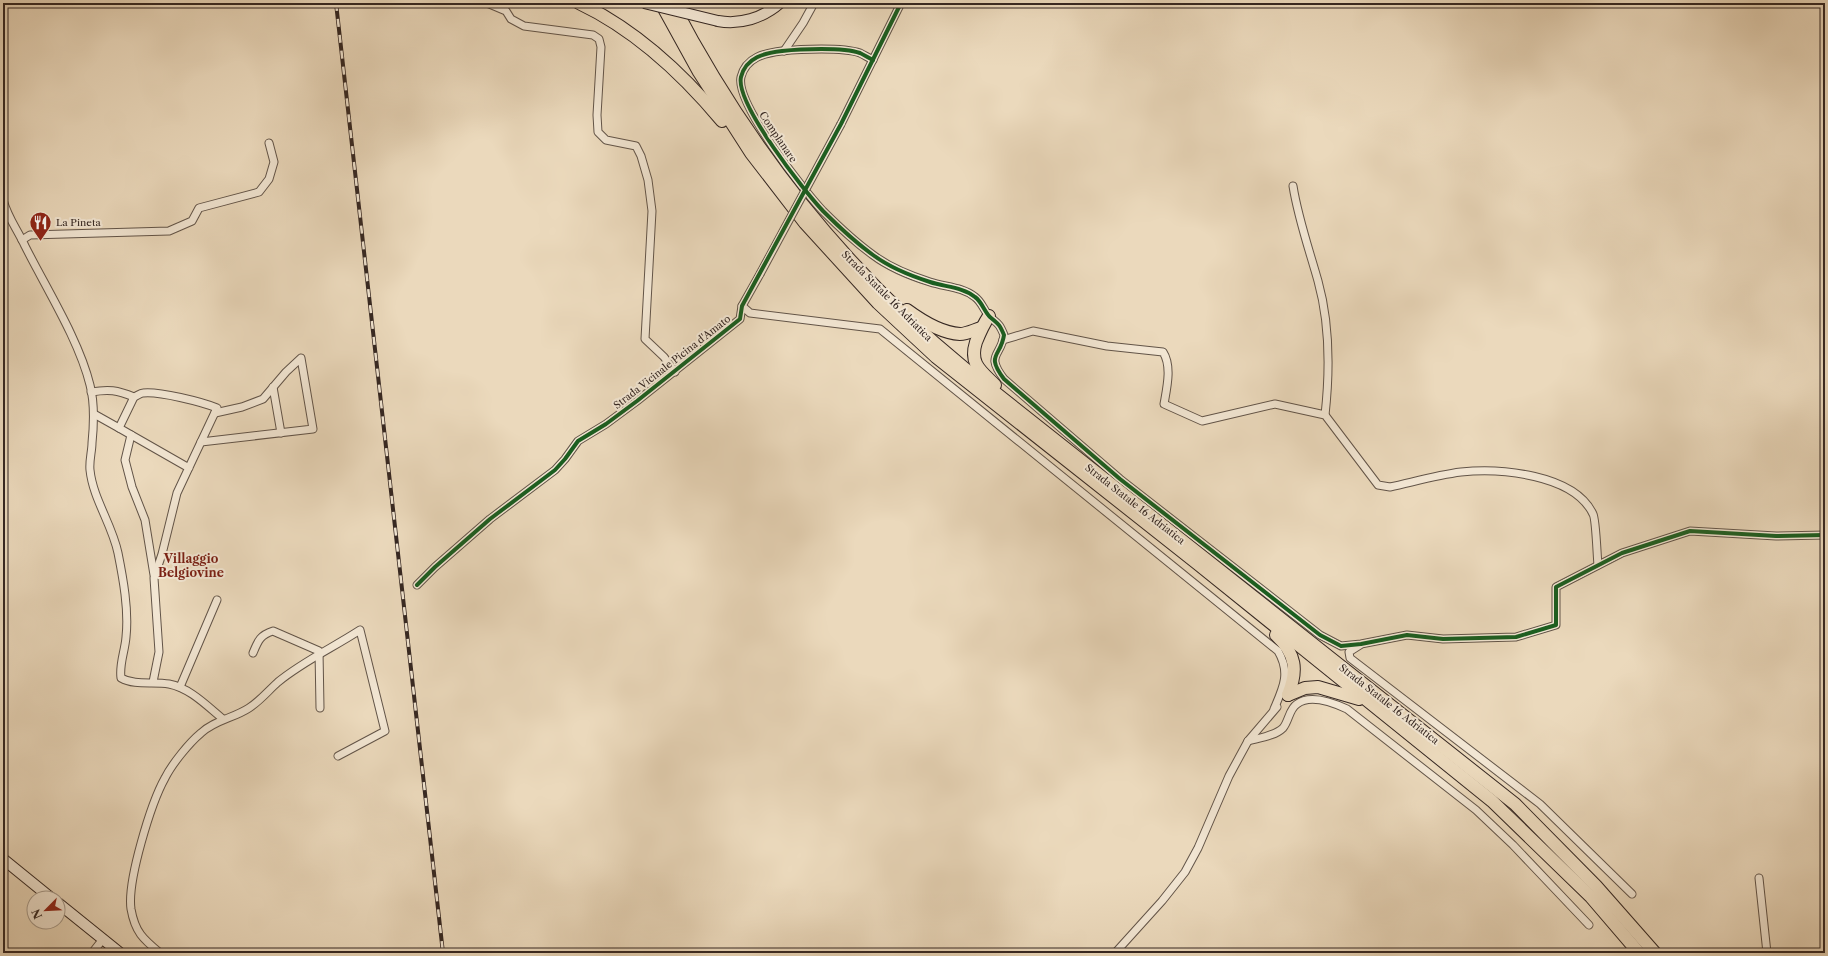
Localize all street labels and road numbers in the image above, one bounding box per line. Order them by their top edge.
street label: Complanare [756,109,800,165]
street label: Strada Statale 16 Adriatica [839,248,936,345]
street label: Strada Vicinale Picina d'Amato [611,312,733,412]
street label: Strada Statale 16 Adriatica [1083,461,1188,547]
street label: Strada Statale 16 Adriatica [1337,661,1442,747]

